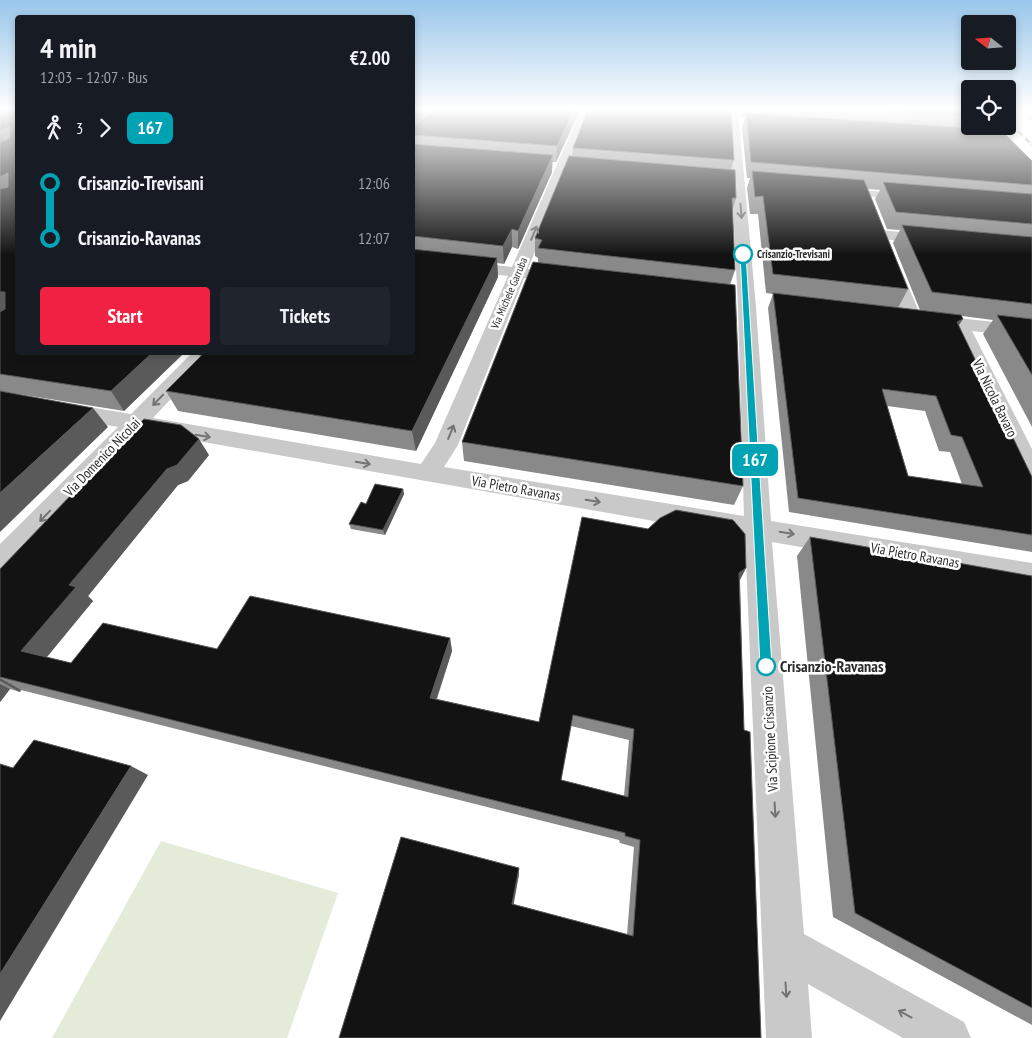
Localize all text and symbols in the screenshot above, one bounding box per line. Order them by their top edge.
north arrow [961,15,1016,70]
map controls [961,15,1016,135]
text: 4 min [40,29,97,66]
text: €2.00 [350,46,390,70]
text: 12:03 – 12:07 · Bus [40,67,148,87]
button: locate [961,80,1016,135]
icon: walk [40,114,68,142]
icon: forward [91,114,119,142]
text: 167 [137,116,163,139]
text: 3 [76,118,83,138]
text: Crisanzio-Trevisani [78,171,204,195]
text: 12:06 [358,173,390,193]
one-way arrow [736,203,745,219]
text: Crisanzio-Ravanas [78,226,201,250]
one-way arrow [529,226,539,241]
text: 12:07 [358,228,390,248]
marker: Crisanzio-Trevisani [733,244,753,264]
place label: Crisanzio-Trevisani [757,247,830,261]
street label: Via Michele Garruba [487,255,530,332]
button: Start [40,287,210,345]
button: Tickets [220,287,390,345]
street label: Via Nicola Bavaro [968,355,1022,440]
one-way arrow [152,394,164,406]
street label: Via Domenico Nicolai [59,414,144,501]
one-way arrow [447,425,457,440]
one-way arrow [195,431,211,441]
line badge: 167 [726,444,784,476]
text: 167 [742,448,768,471]
one-way arrow [355,459,371,469]
street label: Via Pietro Ravanas [469,471,562,505]
one-way arrow [584,496,600,506]
one-way arrow [39,510,51,522]
one-way arrow [779,529,795,539]
street label: Via Pietro Ravanas [868,538,961,572]
marker: Crisanzio-Ravanas [756,656,776,676]
place label: Crisanzio-Ravanas [780,656,884,676]
street label: Via Scipione Crisanzio [758,686,782,793]
one-way arrow [770,802,779,818]
one-way arrow [781,981,791,997]
one-way arrow [899,1009,913,1019]

